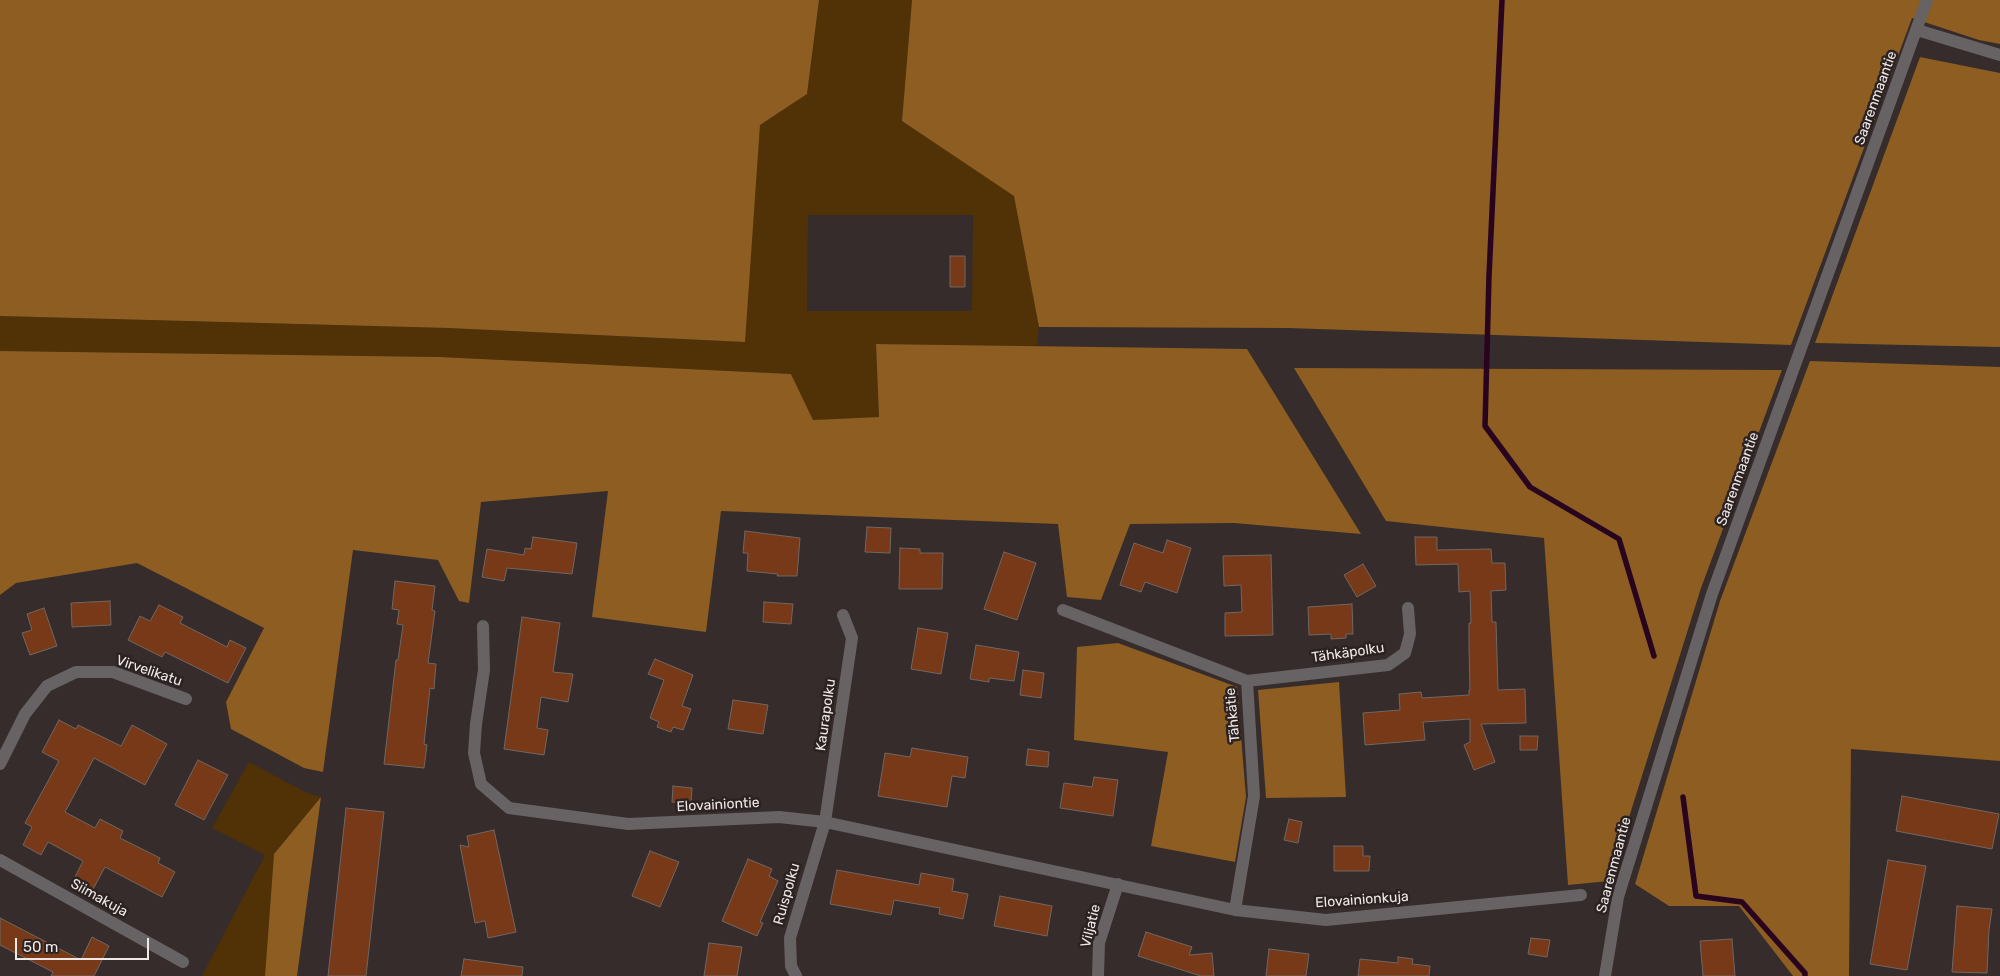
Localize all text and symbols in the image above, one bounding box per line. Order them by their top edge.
street label: Saarenmaantie [1851,49,1901,147]
street label: Saarenmaantie [1713,430,1763,528]
street label: Tähkäpolku [1311,640,1385,666]
street label: Virvelikatu [114,652,184,690]
street label: Kaurapolku [813,678,839,752]
street label: Tähkätie [1222,687,1244,743]
street label: Elovainiontie [676,794,760,816]
street label: Saarenmaantie [1593,815,1635,915]
street label: Ruispolku [770,861,804,927]
street label: Siimakuja [68,875,130,921]
street label: Elovainionkuja [1315,888,1409,912]
street label: Viljatie [1078,903,1104,949]
scale bar [18,928,151,960]
text: 50 m [23,938,58,956]

